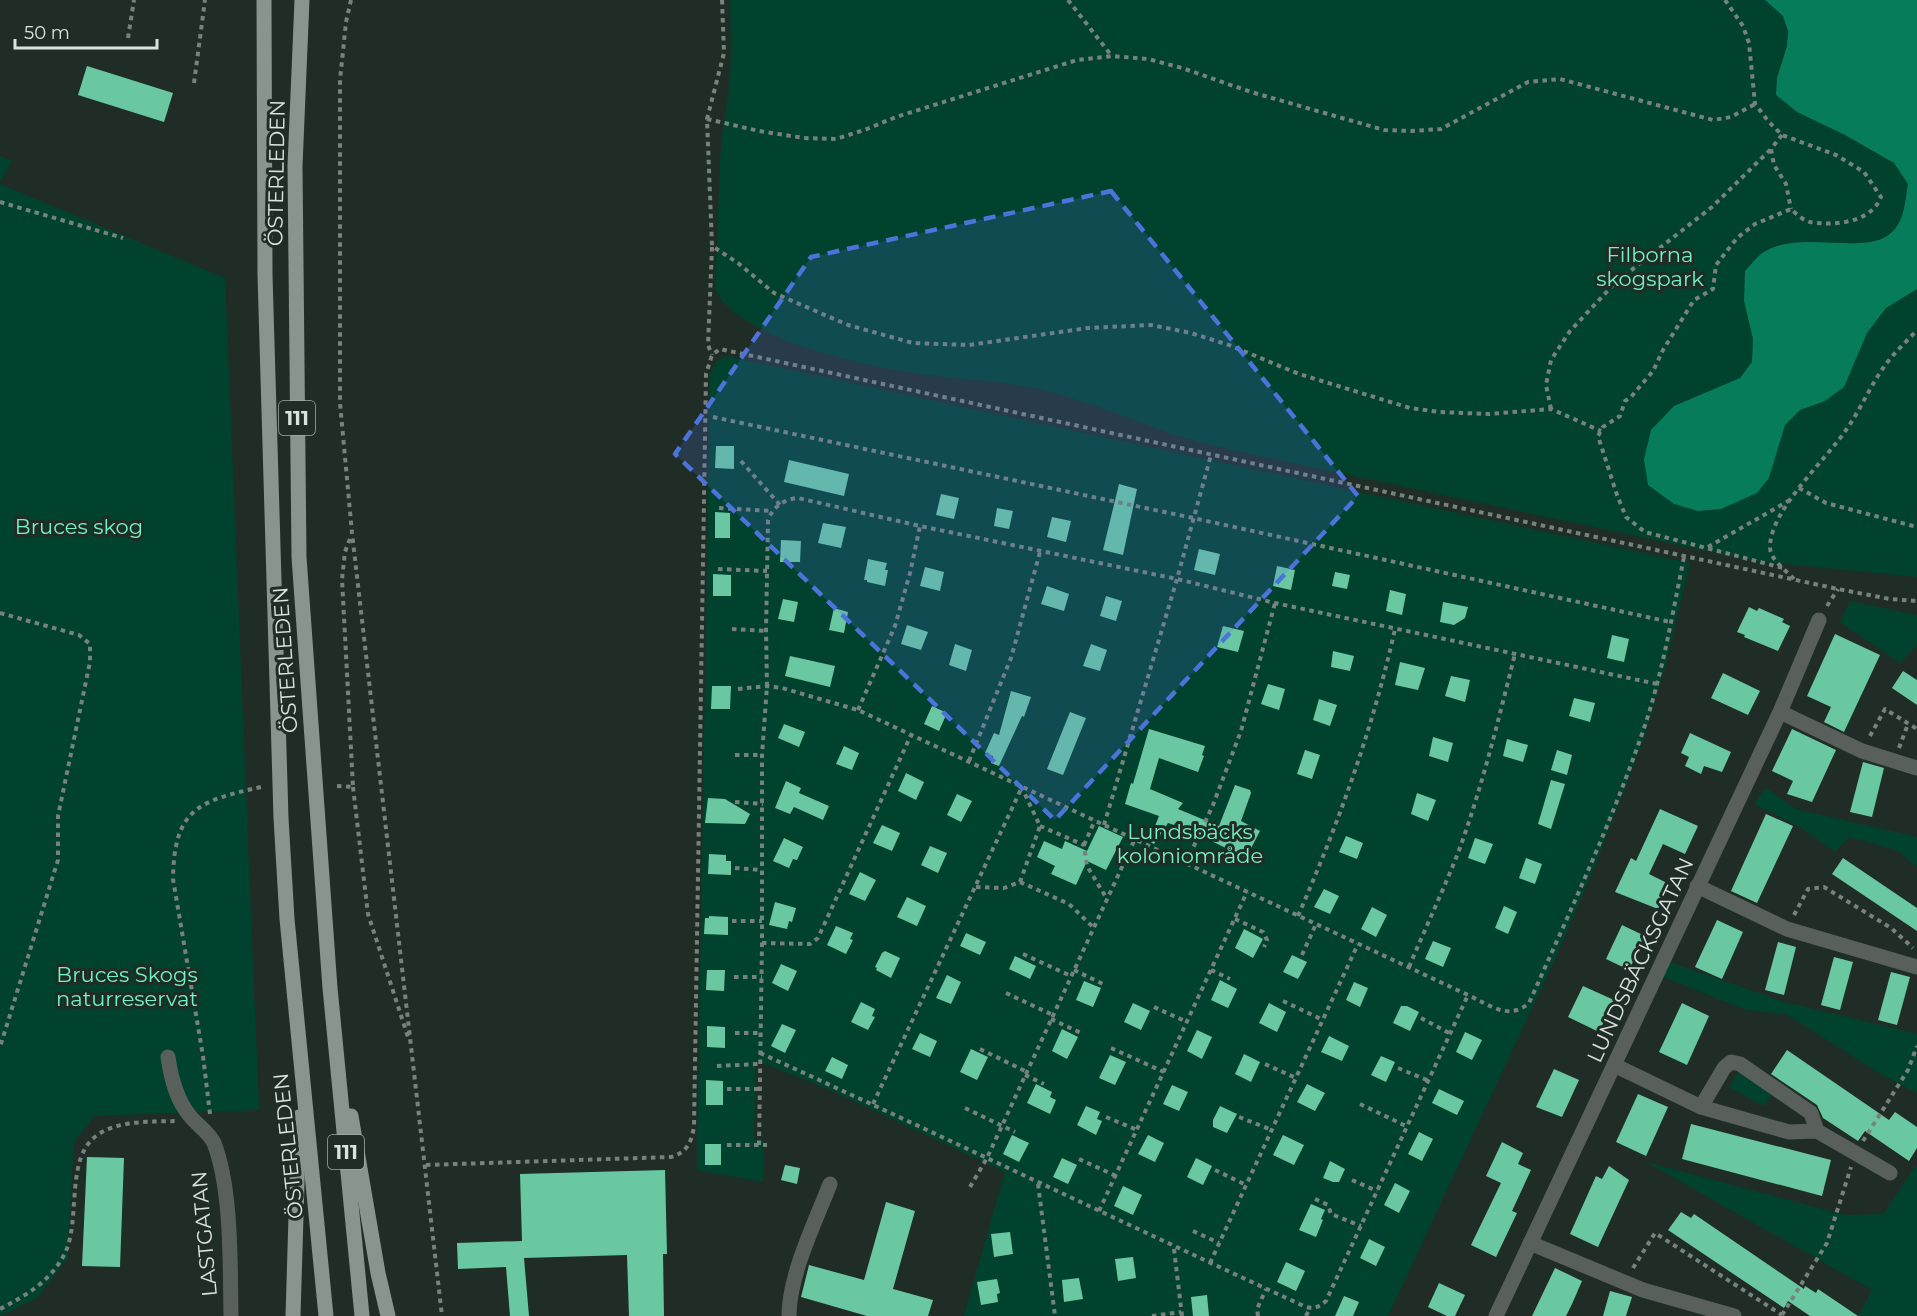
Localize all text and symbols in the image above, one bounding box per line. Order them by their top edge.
scale bar [15,12,158,50]
text: 50 m [24,22,70,44]
street label: ÖSTERLEDEN [262,100,290,246]
park label: Filborna skogspark [1596,242,1704,291]
road number: 111 [279,401,315,435]
park label: Bruces skog [15,514,143,539]
street label: ÖSTERLEDEN [267,586,303,734]
park label: Lundsbäcks koloniområde [1117,819,1263,868]
street label: LUNDSBÄCKSGATAN [1582,854,1698,1066]
park label: Bruces Skogs naturreservat [56,962,198,1011]
street label: ÖSTERLEDEN [268,1072,308,1220]
road number: 111 [328,1135,364,1169]
street label: LASTGATAN [186,1170,222,1298]

